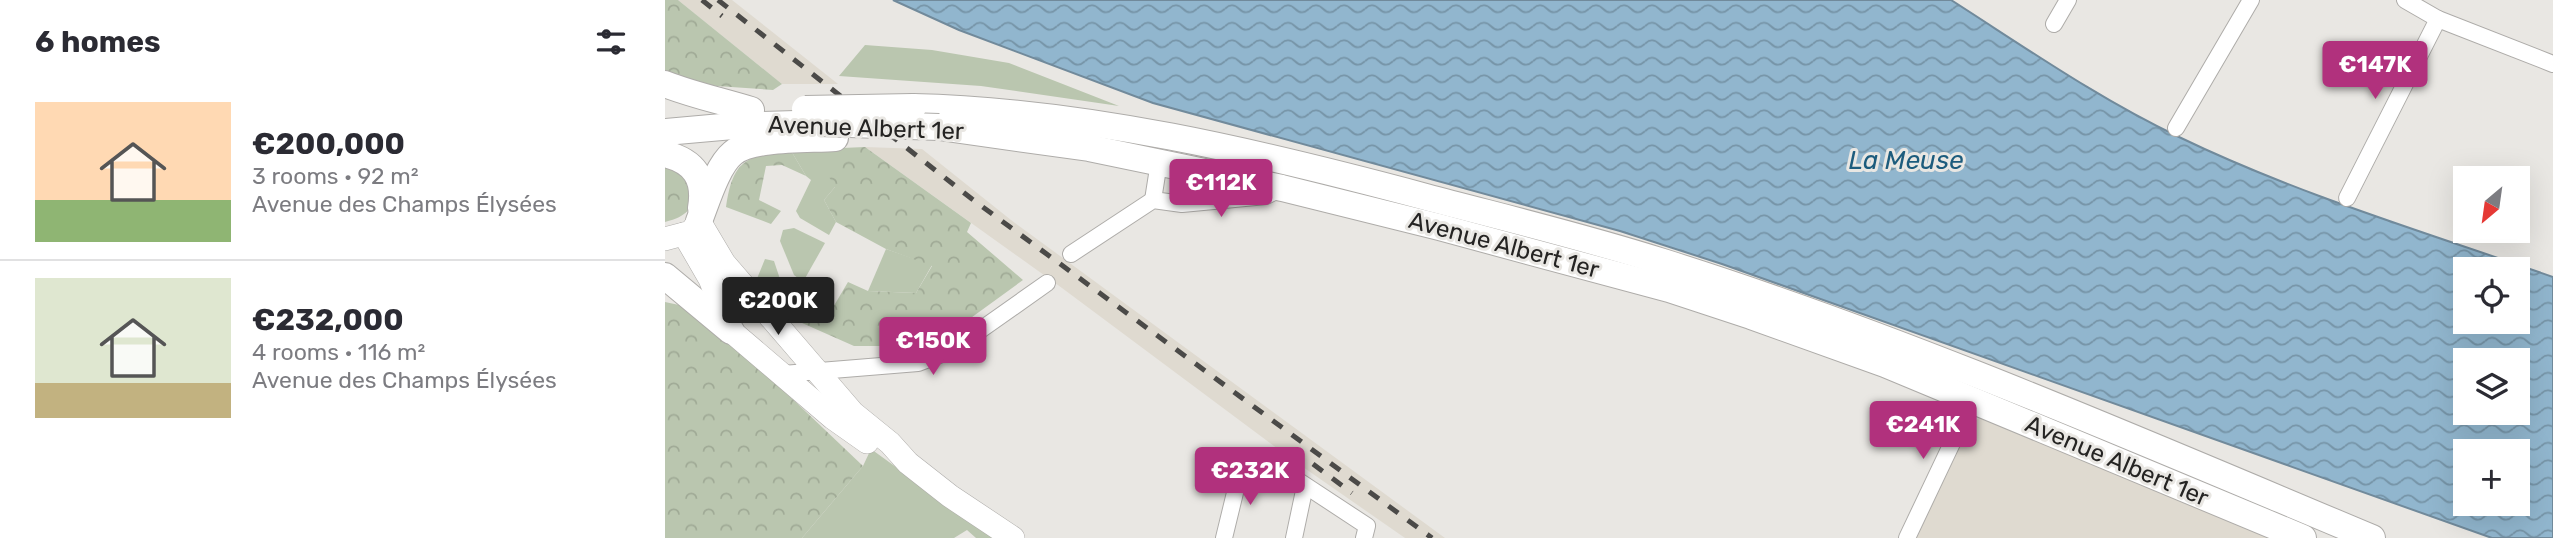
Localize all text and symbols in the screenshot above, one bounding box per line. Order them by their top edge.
icon: filters [592,23,630,61]
text: 6 homes [35,24,161,60]
pin: €147K [2326,42,2424,101]
text: €147K [2338,50,2412,78]
street label: Avenue Albert 1er [767,111,965,145]
text: €200,000 [252,126,405,162]
icon: home [91,130,175,214]
water label: La Meuse [1849,145,1964,176]
pin: €112K [1172,160,1270,219]
text: 3 rooms · 92 m² [252,162,418,190]
north arrow [2453,166,2531,243]
map controls [2453,166,2530,516]
text: €112K [1185,168,1257,196]
text: Avenue des Champs Élysées [252,190,557,218]
street label: Avenue Albert 1er [1406,206,1602,284]
button: locate [2453,257,2530,334]
pin: €200K [729,278,827,337]
text: €200K [738,286,818,314]
text: €232,000 [252,302,404,338]
icon: home [91,306,175,390]
pin: €150K [884,318,982,377]
text: €150K [895,326,971,354]
text: 4 rooms · 116 m² [252,338,425,366]
button: layers [2453,348,2530,425]
text: Avenue des Champs Élysées [252,366,557,394]
pin: €241K [1874,402,1972,461]
text: €241K [1886,410,1960,438]
street label: Avenue Albert 1er [2021,410,2213,512]
button: + [2453,439,2530,516]
pin: €232K [1201,448,1299,507]
text: €232K [1211,456,1289,484]

